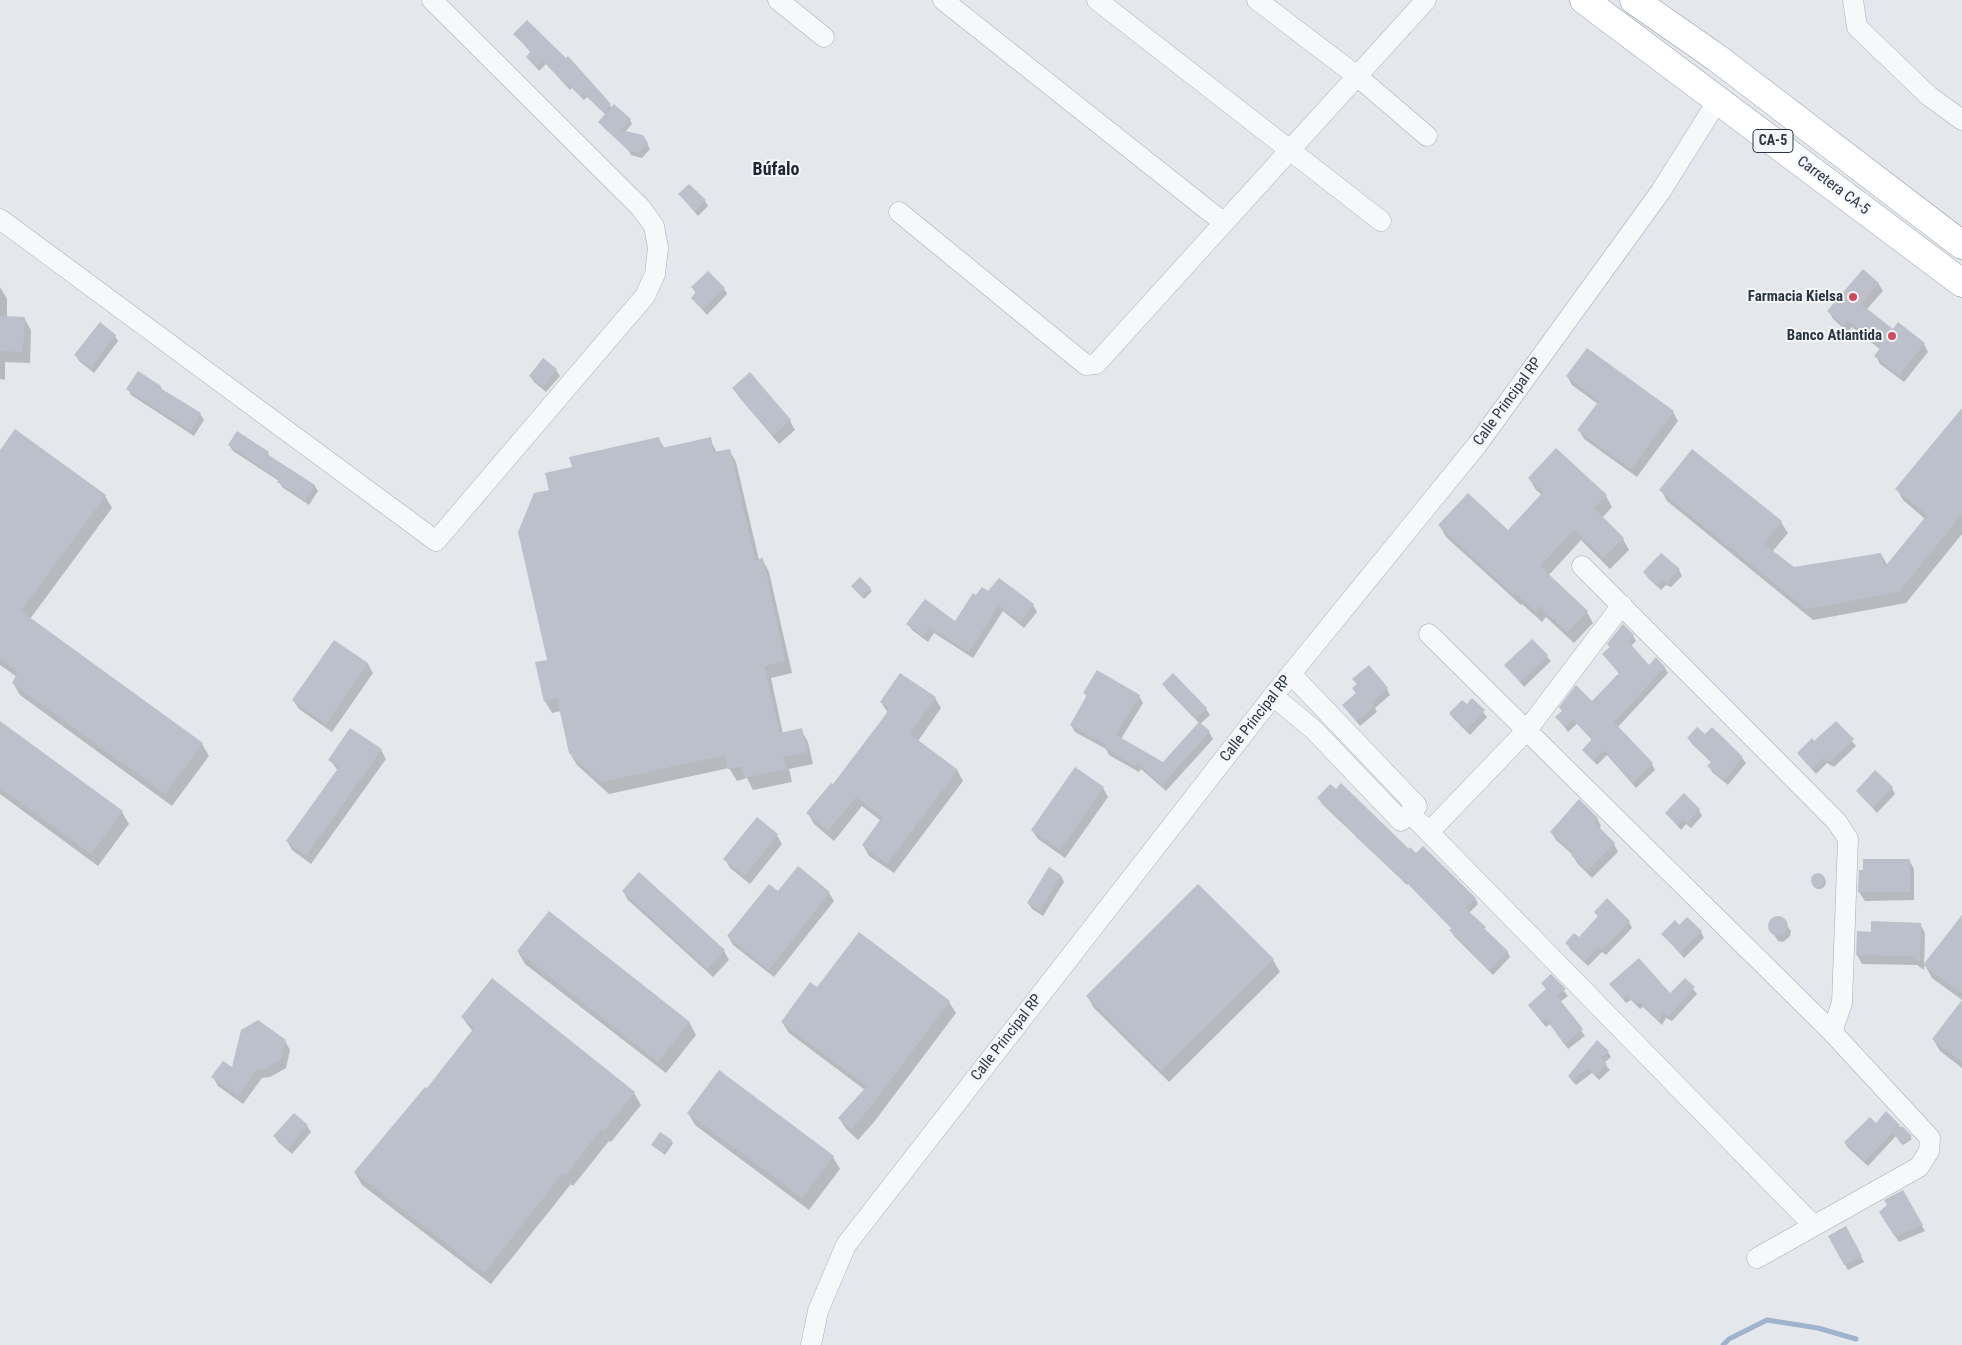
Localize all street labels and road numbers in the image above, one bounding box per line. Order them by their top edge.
road number: CA-5 [1753,130,1793,152]
street label: Carretera CA-5 [1793,153,1873,219]
street label: Calle Principal RP [1470,354,1546,450]
street label: Calle Principal RP [1217,672,1295,766]
street label: Calle Principal RP [968,991,1046,1085]

